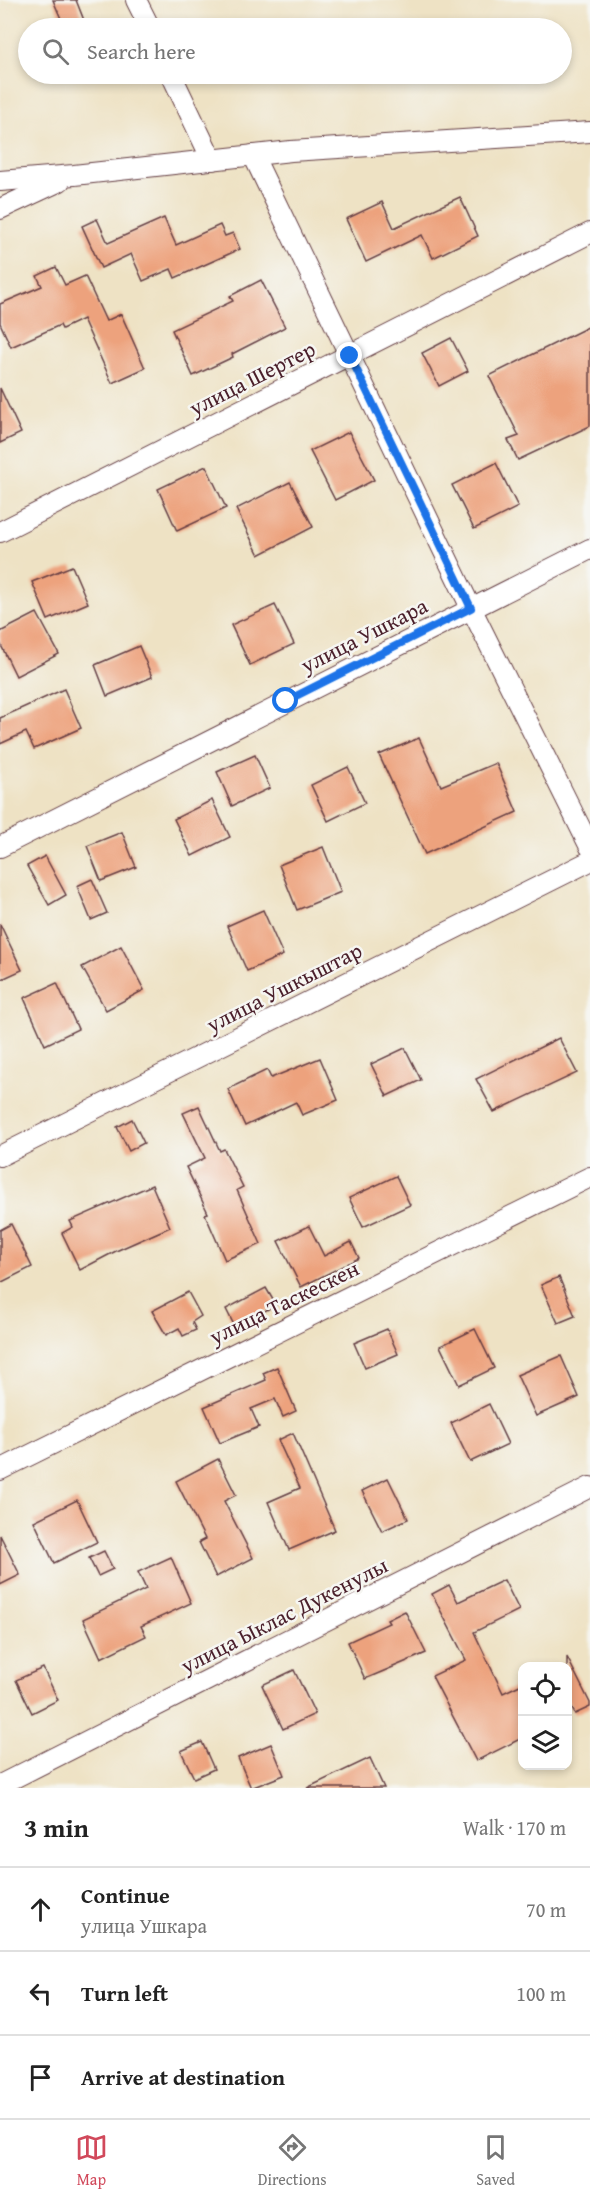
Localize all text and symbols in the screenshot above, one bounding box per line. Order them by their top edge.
search box [18,18,572,84]
icon: search [39,35,72,68]
text: Search here [87,35,196,67]
street label: улица Шертер [183,332,321,424]
route end [336,342,362,368]
street label: улица Ушкара [294,589,433,681]
route start [272,687,298,713]
street label: улица Ушкыштар [200,934,367,1040]
street label: улица Таскескен [203,1252,364,1353]
street label: улица Ыклас Дукенулы [174,1549,393,1682]
map controls [518,1662,572,1770]
button: locate [518,1662,572,1716]
button: layers [518,1716,572,1770]
text: 3 min [24,1808,89,1847]
text: Walk · 170 m [463,1813,566,1842]
text: Continue [81,1879,170,1911]
icon: ahead [24,1893,57,1926]
text: 70 m [526,1895,566,1924]
text: улица Ушкара [81,1911,207,1940]
icon: left [24,1977,57,2010]
text: Turn left [81,1977,168,2009]
text: 100 m [516,1979,566,2008]
icon: arrive [24,2061,57,2094]
text: Arrive at destination [81,2061,285,2093]
tab: Map [75,2131,108,2191]
tab: Directions [258,2131,327,2191]
tab: Saved [476,2131,515,2191]

